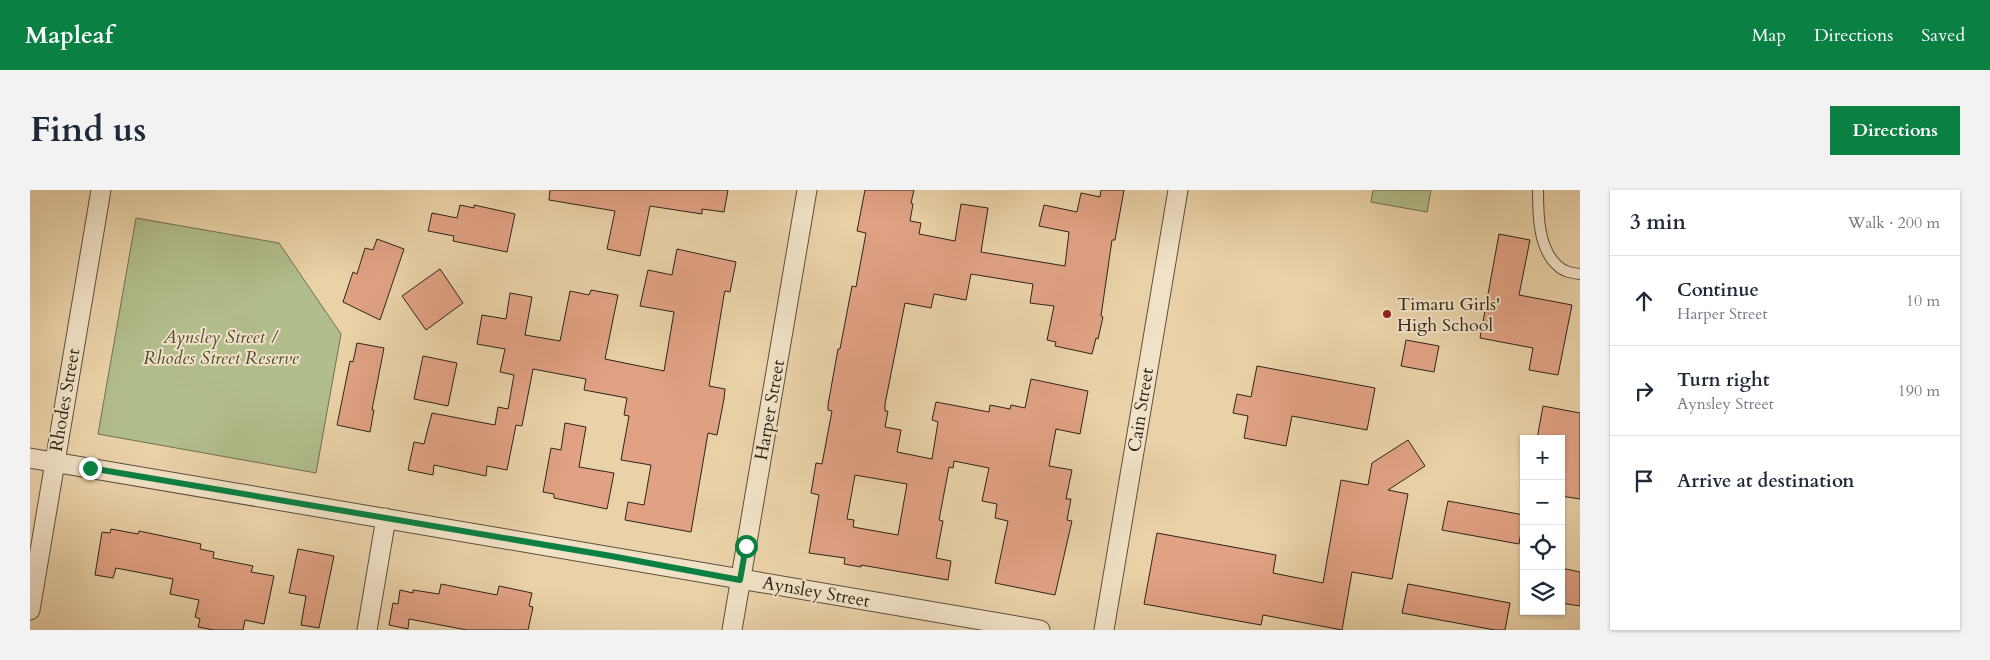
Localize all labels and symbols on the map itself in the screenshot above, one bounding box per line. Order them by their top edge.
place label: Timaru Girls' High School [1397,292,1500,338]
marker: Timaru Girls' High School [1381,308,1393,320]
park label: Aynsley Street / Rhodes Street Reserve [143,325,300,371]
street label: Rhodes Street [44,346,86,453]
street label: Harper Street [749,357,791,462]
street label: Cain Street [1122,366,1160,454]
route end [79,457,102,480]
route start [735,535,758,558]
street label: Aynsley Street [760,570,872,614]

